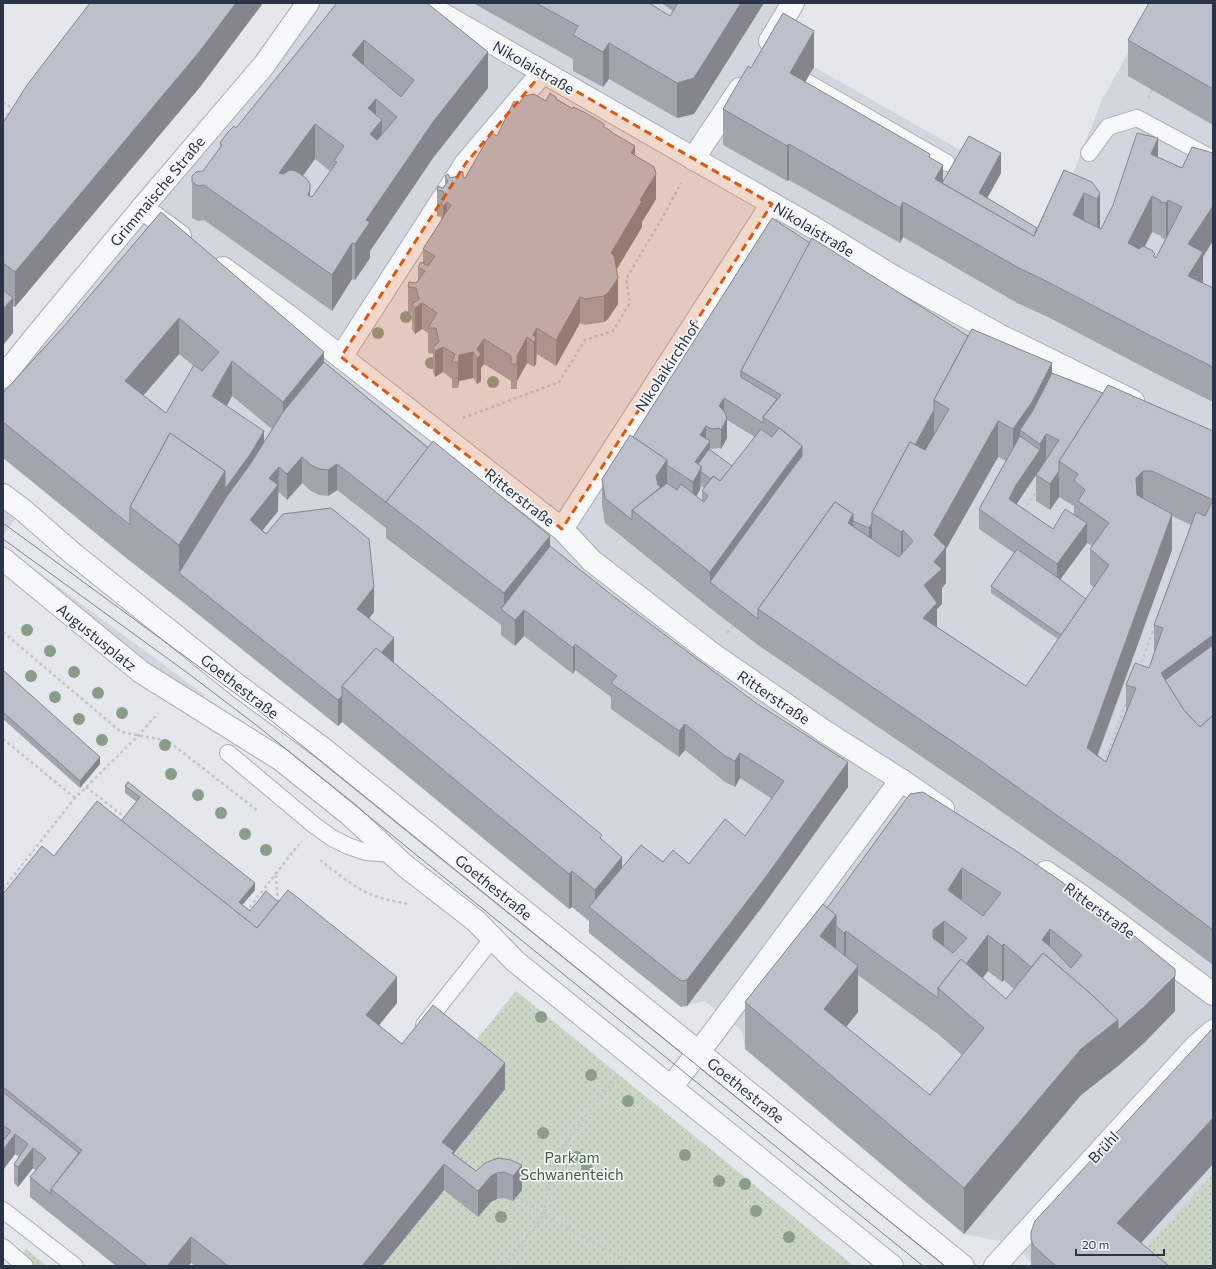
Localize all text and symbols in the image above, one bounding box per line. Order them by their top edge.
street label: Nikolaistraße [490,36,578,98]
street label: Grimmaische Straße [106,132,208,250]
street label: Nikolaistraße [770,198,858,260]
street label: Nikolaikirchhof [631,317,703,415]
street label: Ritterstraße [482,464,558,530]
street label: Augustusplatz [54,599,140,675]
street label: Goethestraße [197,650,283,722]
street label: Ritterstraße [734,666,814,728]
street label: Goethestraße [452,850,536,924]
street label: Ritterstraße [1061,878,1139,942]
street label: Goethestraße [704,1053,788,1127]
street label: Brühl [1084,1128,1122,1166]
park label: Park am Schwanenteich [520,1148,624,1183]
scale bar [1076,1231,1164,1257]
text: 20 m [1082,1237,1109,1251]

